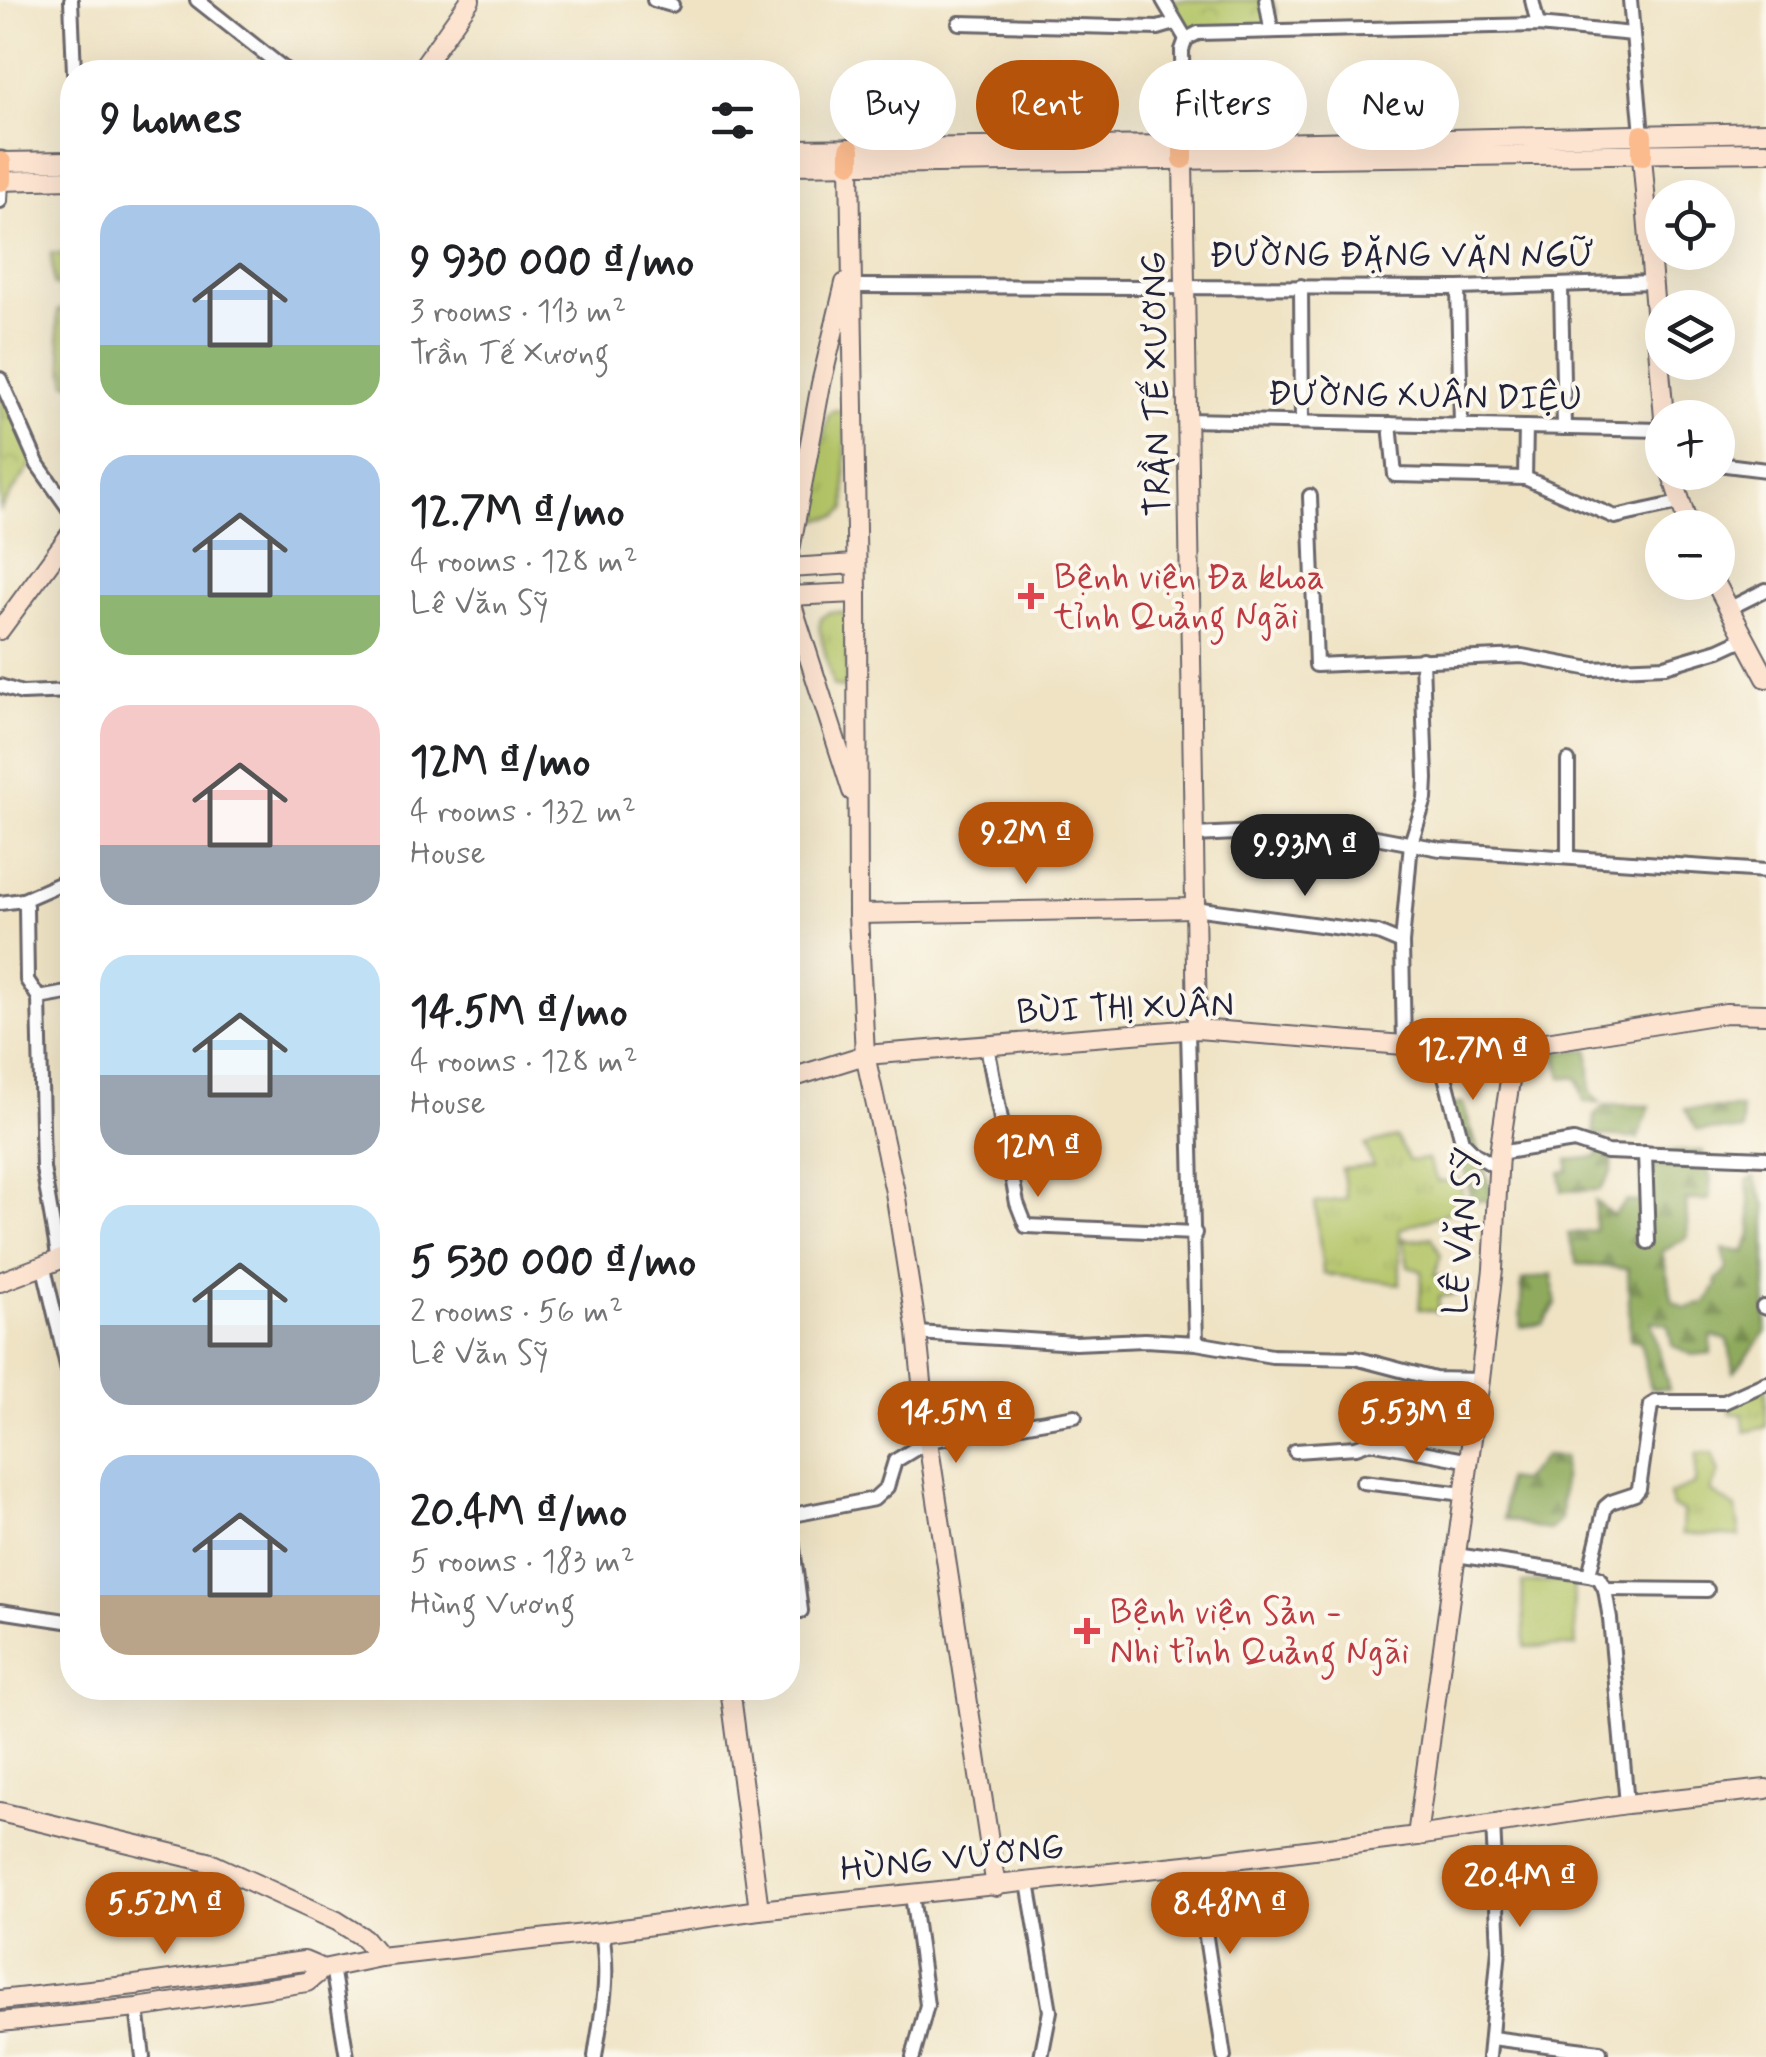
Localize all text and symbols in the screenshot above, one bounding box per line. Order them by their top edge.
chip: Buy [830,60,956,150]
chip: Rent [976,60,1119,150]
chip: Filters [1139,60,1307,150]
chip: New [1327,60,1459,150]
text: 9 homes [100,93,242,148]
icon: filters [705,93,760,148]
map controls [1645,180,1735,600]
button: locate [1645,180,1735,270]
street label: ĐƯỜNG ĐẶNG VĂN NGỮ [1209,233,1595,279]
text: 9 930 000 ₫/mo [410,236,694,291]
icon: home [180,245,300,365]
street label: TRẦN TẾ XƯƠNG [1132,251,1182,517]
button: layers [1645,290,1735,380]
text: 3 rooms · 113 m² [410,291,626,333]
text: Trần Tế Xương [410,333,609,375]
street label: ĐƯỜNG XUÂN DIỆU [1267,371,1583,423]
button: + [1645,400,1735,490]
text: 12.7M ₫/mo [410,486,625,541]
icon: home [180,495,300,615]
button: − [1645,510,1735,600]
text: 4 rooms · 128 m² [410,541,638,583]
place label: Bệnh viện Đa khoa tỉnh Quảng Ngãi [1053,555,1325,645]
text: Lê Văn Sỹ [410,583,549,625]
marker: Bệnh viện Đa khoa tỉnh Quảng Ngãi [1018,583,1044,609]
text: 12M ₫/mo [410,736,590,791]
icon: home [180,745,300,865]
text: 4 rooms · 132 m² [410,791,636,833]
pin: 9.2M ₫ [945,802,1107,887]
text: 9.2M ₫ [980,813,1072,855]
pin: 9.93M ₫ [1213,814,1397,899]
text: 9.93M ₫ [1253,825,1357,867]
text: House [410,833,486,875]
street label: BÙI THỊ XUÂN [1015,982,1235,1036]
text: 14.5M ₫/mo [410,986,628,1041]
icon: home [180,995,300,1115]
pin: 12.7M ₫ [1381,1018,1565,1103]
text: 12.7M ₫ [1418,1029,1528,1071]
text: 4 rooms · 128 m² [410,1041,638,1083]
text: House [410,1083,486,1125]
pin: 12M ₫ [968,1115,1108,1200]
text: 12M ₫ [996,1126,1080,1168]
street label: LÊ VĂN SỸ [1433,1146,1493,1317]
text: 5 530 000 ₫/mo [410,1236,696,1291]
icon: home [180,1245,300,1365]
text: 2 rooms · 56 m² [410,1291,623,1333]
text: Lê Văn Sỹ [410,1333,549,1375]
pin: 14.5M ₫ [864,1381,1048,1466]
pin: 5.53M ₫ [1324,1381,1508,1466]
text: 14.5M ₫ [900,1392,1012,1434]
text: 5.53M ₫ [1360,1392,1472,1434]
text: 20.4M ₫/mo [410,1486,627,1541]
icon: home [180,1495,300,1615]
text: 5 rooms · 183 m² [410,1541,635,1583]
text: Hùng Vương [410,1583,575,1625]
place label: Bệnh viện Sản - Nhi tỉnh Quảng Ngãi [1110,1590,1409,1680]
marker: Bệnh viện Sản - Nhi tỉnh Quảng Ngãi [1074,1618,1100,1644]
street label: HÙNG VƯƠNG [838,1824,1066,1894]
pin: 20.4M ₫ [1428,1845,1612,1930]
text: 20.4M ₫ [1464,1856,1576,1898]
pin: 5.52M ₫ [73,1872,257,1957]
pin: 8.48M ₫ [1138,1872,1322,1957]
text: 5.52M ₫ [107,1883,223,1925]
text: 8.48M ₫ [1173,1883,1287,1925]

